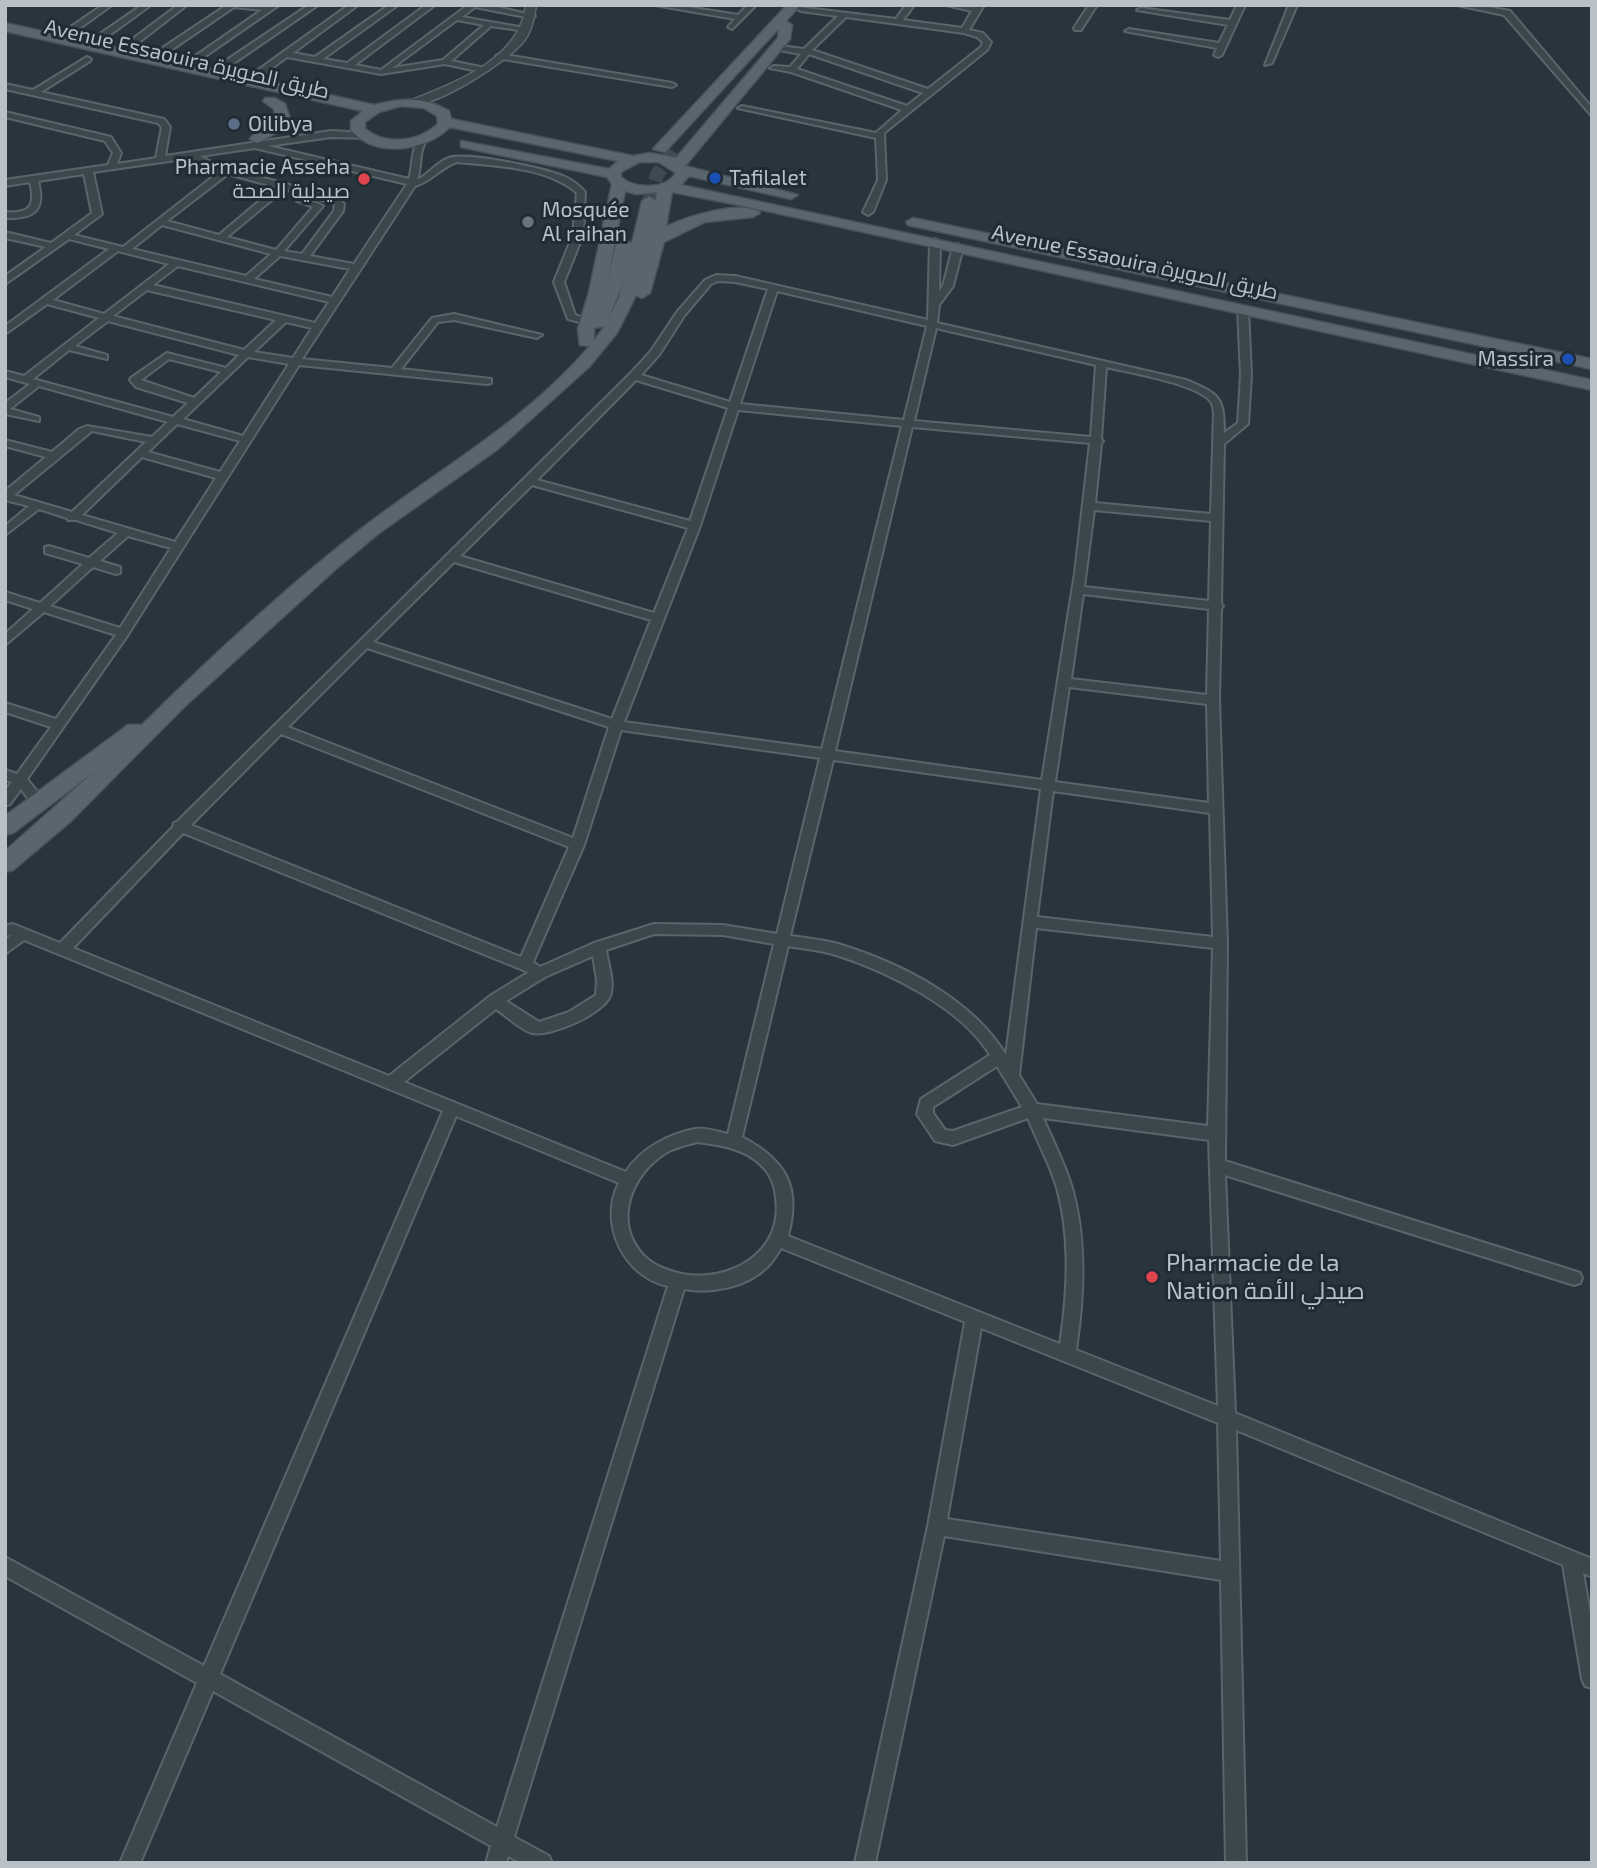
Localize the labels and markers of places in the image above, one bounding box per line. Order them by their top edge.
place label: Oilibya [248,111,313,137]
marker: Oilibya [226,116,242,132]
place label: Pharmacie Asseha صيدلية الصحة [175,154,350,204]
place label: Tafilalet [729,165,807,191]
marker: Tafilalet [707,170,723,186]
marker: Pharmacie Asseha صيدلية الصحة [356,171,372,187]
place label: Mosquée Al raihan [542,197,630,247]
marker: Mosquée Al raihan [520,214,536,230]
place label: Massira [1478,346,1554,372]
marker: Massira [1560,351,1576,367]
place label: Pharmacie de la Nation صيدلي الأمة [1166,1249,1365,1305]
marker: Pharmacie de la Nation صيدلي الأمة [1144,1269,1160,1285]

